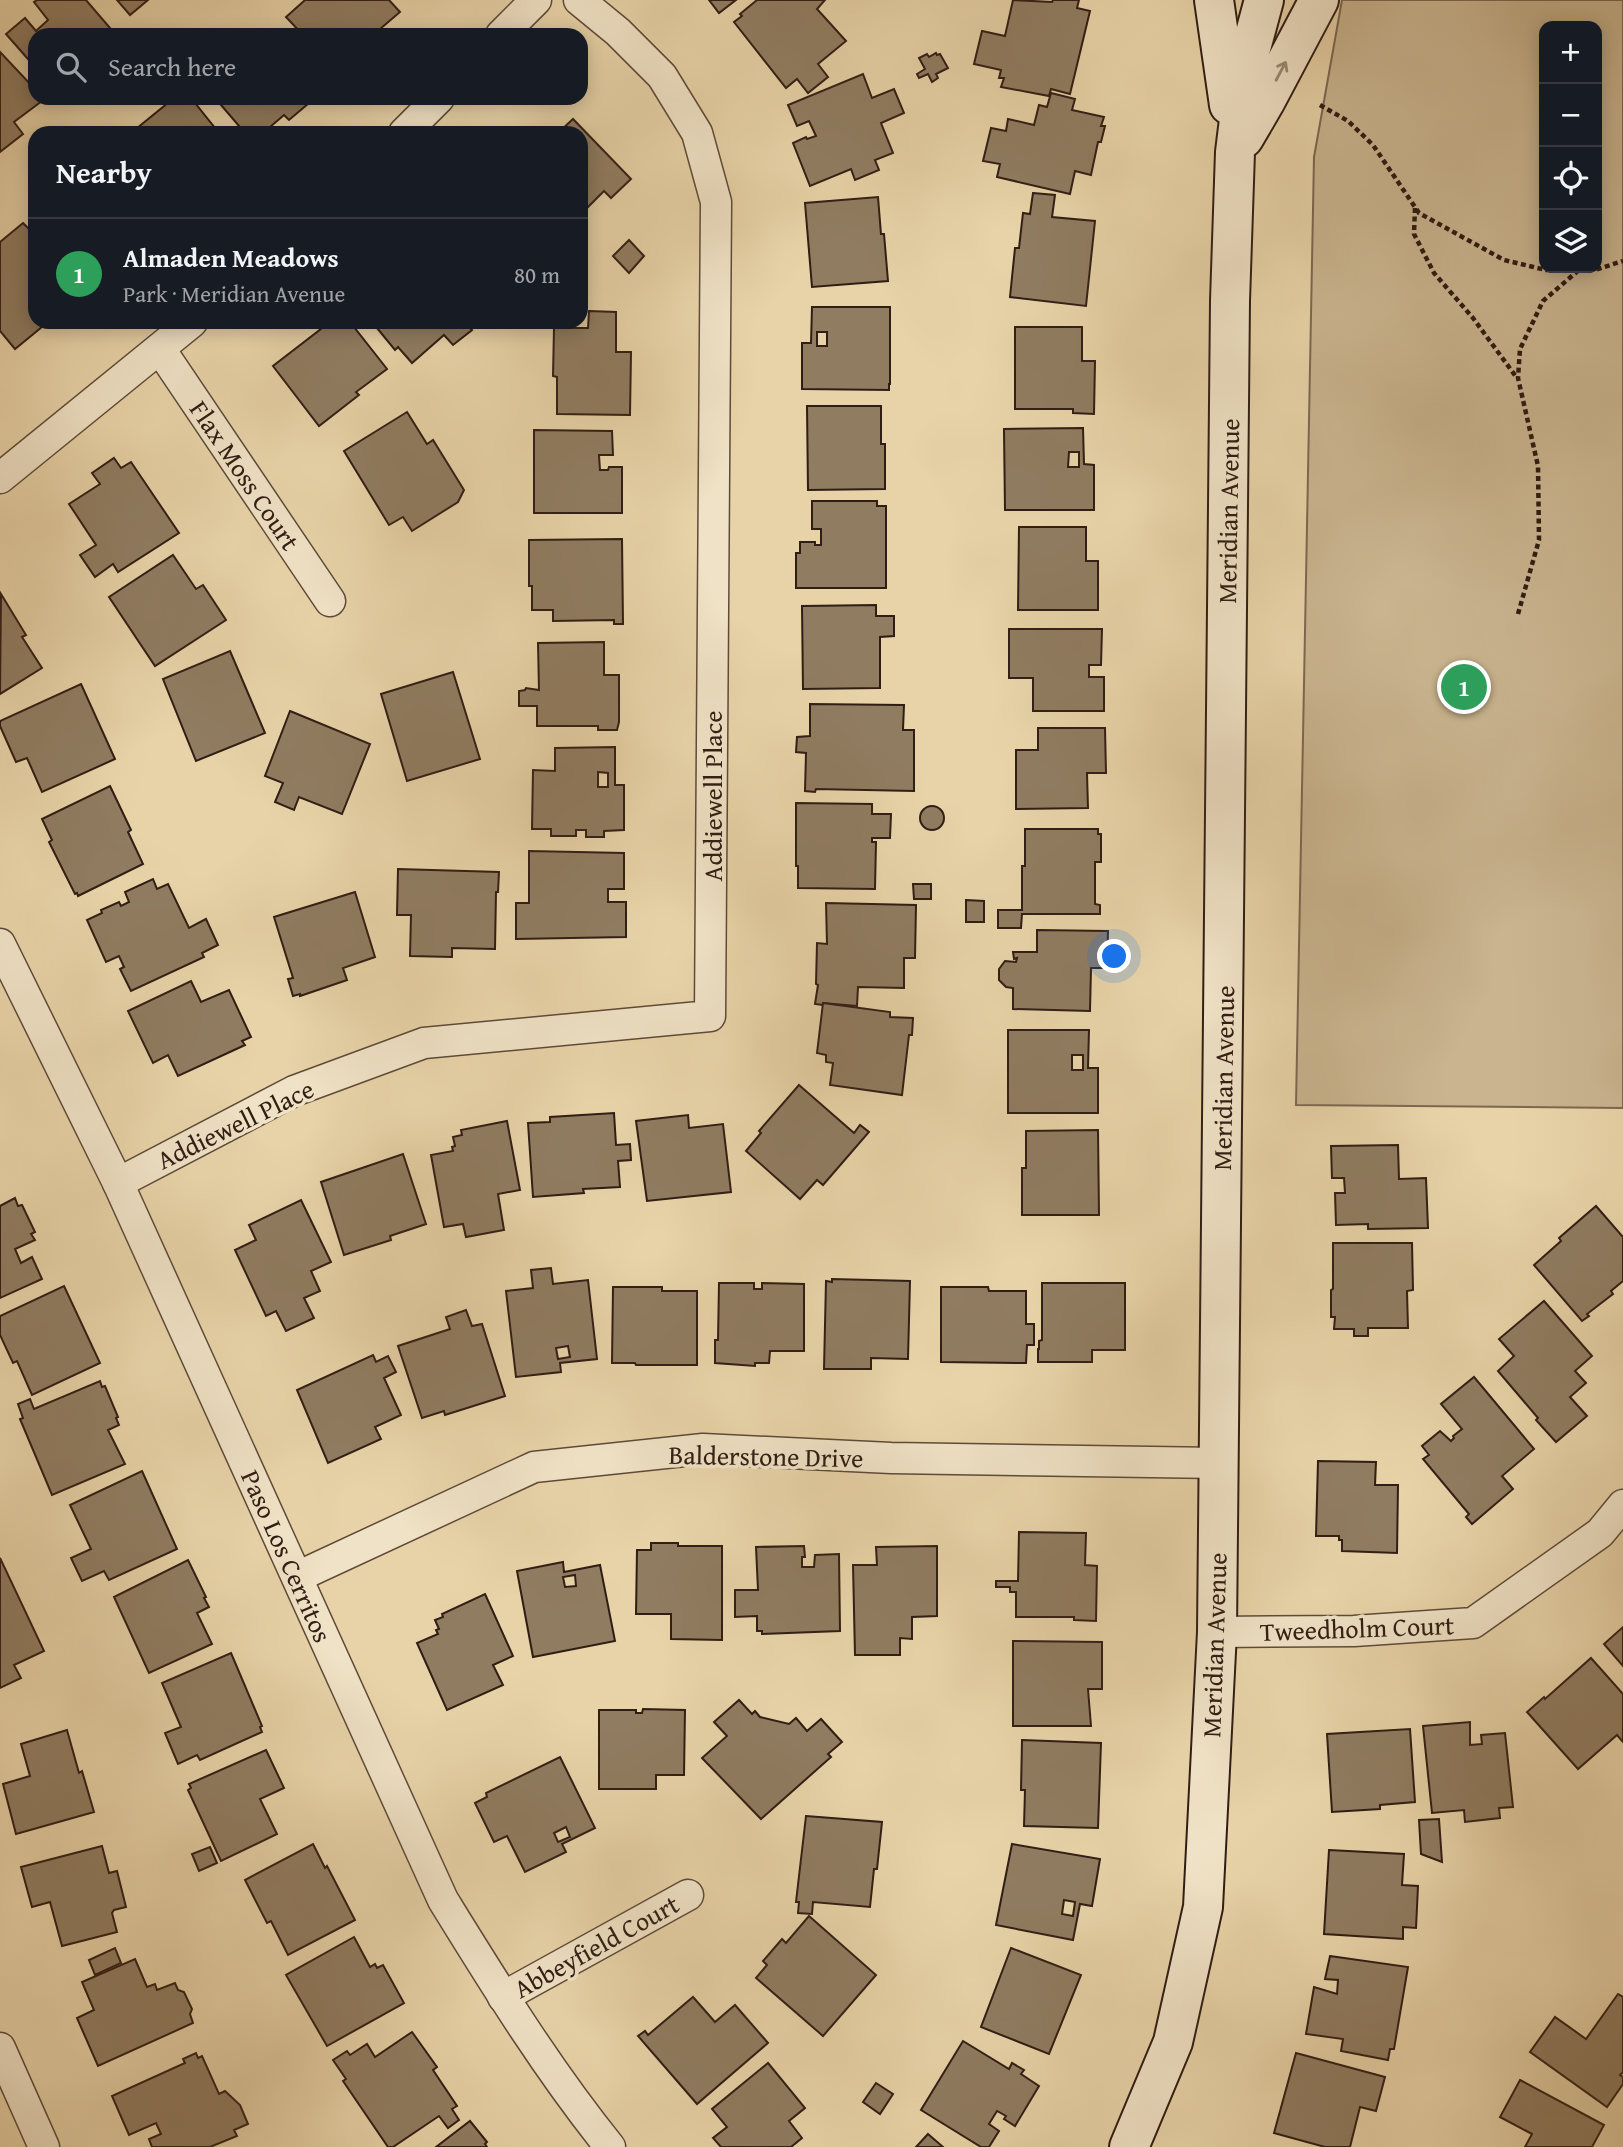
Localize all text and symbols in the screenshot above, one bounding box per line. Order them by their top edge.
map controls [1539,21,1602,273]
button: + [1539,21,1602,84]
search box [28,28,588,105]
text: Search here [108,47,236,86]
icon: search [52,48,90,86]
one-way arrow [1275,61,1289,82]
button: − [1539,84,1602,147]
button: locate [1539,147,1602,210]
text: Nearby [56,150,152,194]
button: layers [1539,210,1602,273]
text: Almaden Meadows [123,238,339,277]
text: 1 [73,258,85,291]
text: 80 m [514,258,560,291]
text: Park · Meridian Avenue [123,277,345,310]
street label: Flax Moss Court [180,392,310,558]
street label: Meridian Avenue [1207,418,1249,604]
pin: 1 [1441,661,1487,713]
street label: Addiewell Place [693,711,732,881]
your location [1097,939,1131,973]
street label: Meridian Avenue [1202,985,1244,1171]
street label: Addiewell Place [150,1069,320,1179]
street label: Balderstone Drive [668,1435,864,1477]
street label: Paso Los Cerritos [231,1463,343,1649]
street label: Meridian Avenue [1191,1552,1237,1738]
street label: Tweedholm Court [1259,1605,1455,1651]
street label: Abbeyfield Court [506,1884,686,2008]

